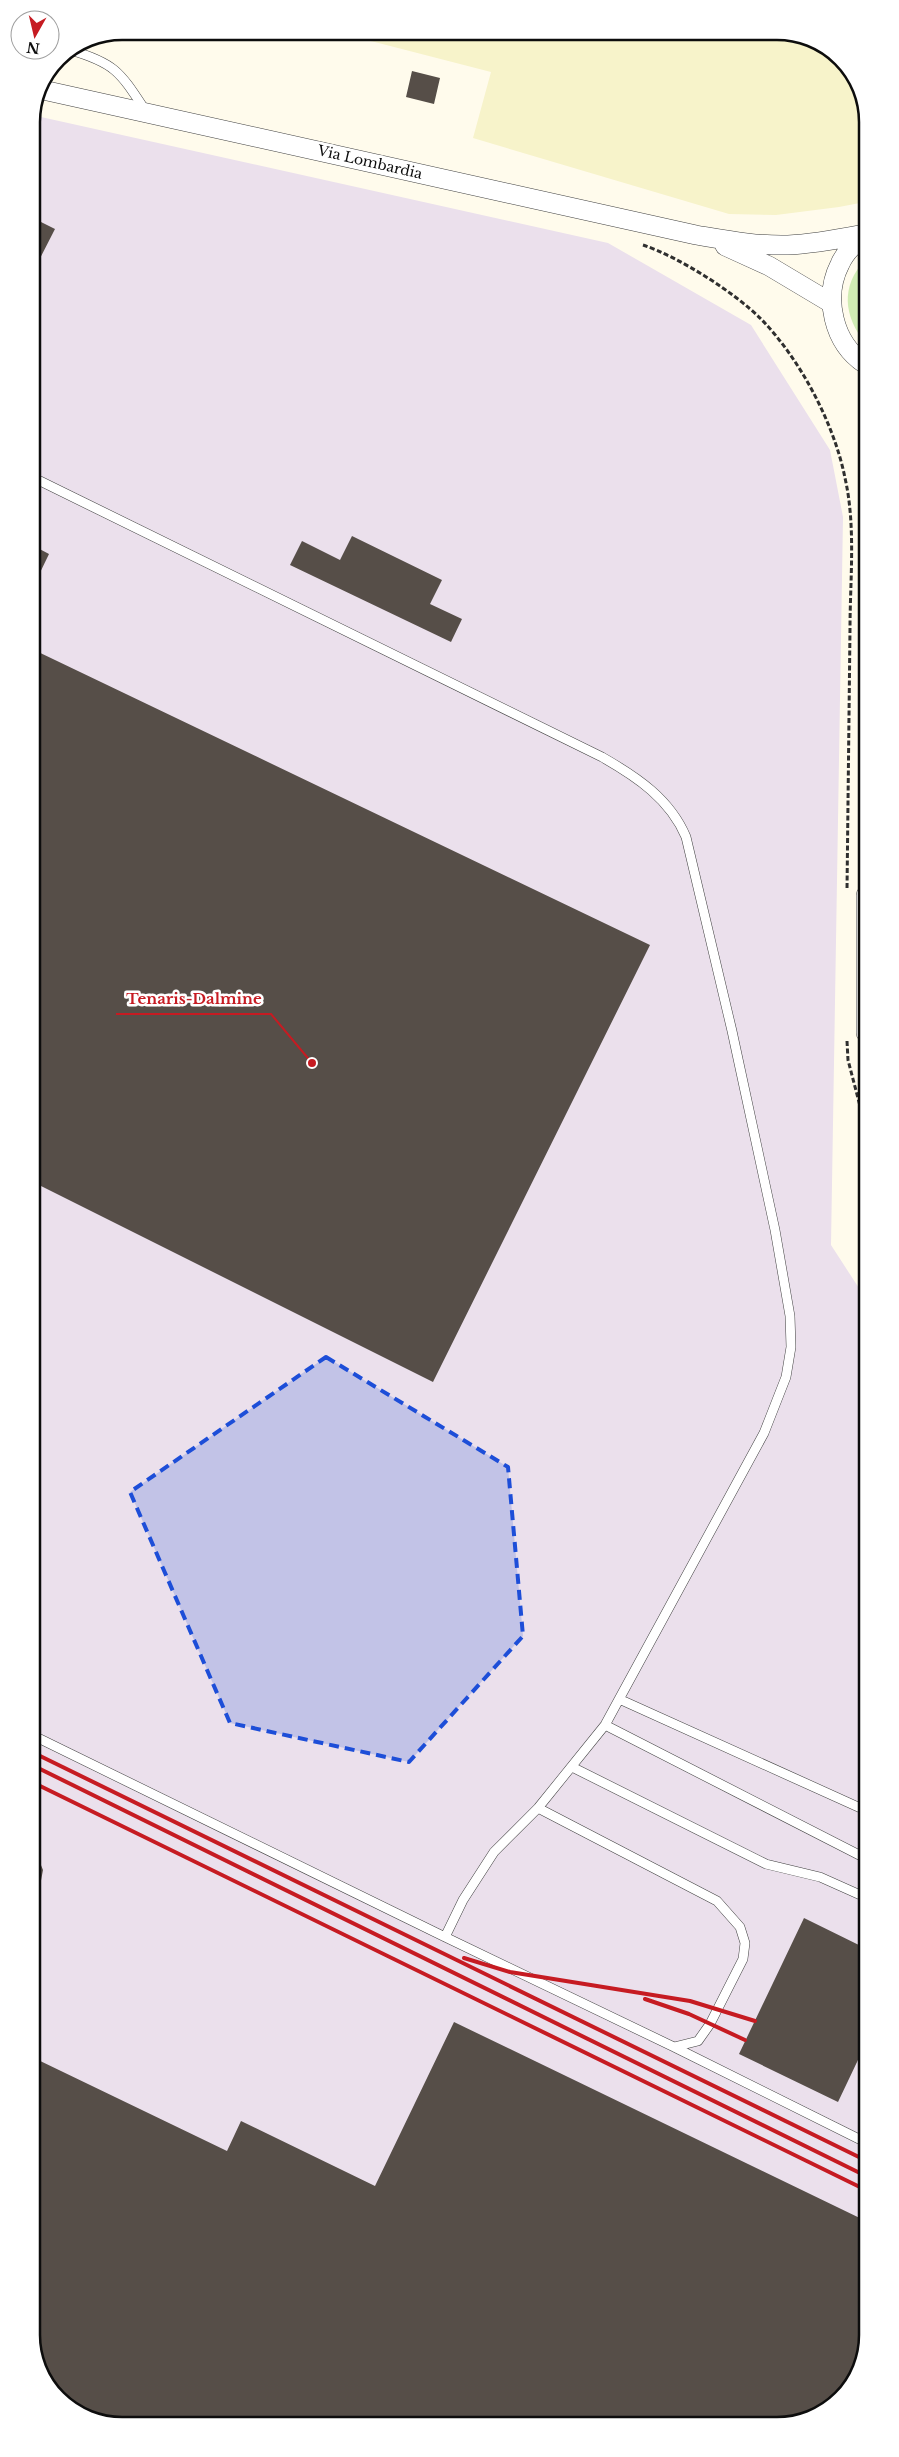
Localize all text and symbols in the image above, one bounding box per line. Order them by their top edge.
north arrow [10,10,60,60]
text: N [25,38,41,58]
street label: Via Lombardia [315,141,424,183]
callout: Tenaris-Dalmine [116,984,271,1014]
text: Tenaris-Dalmine [126,989,262,1008]

